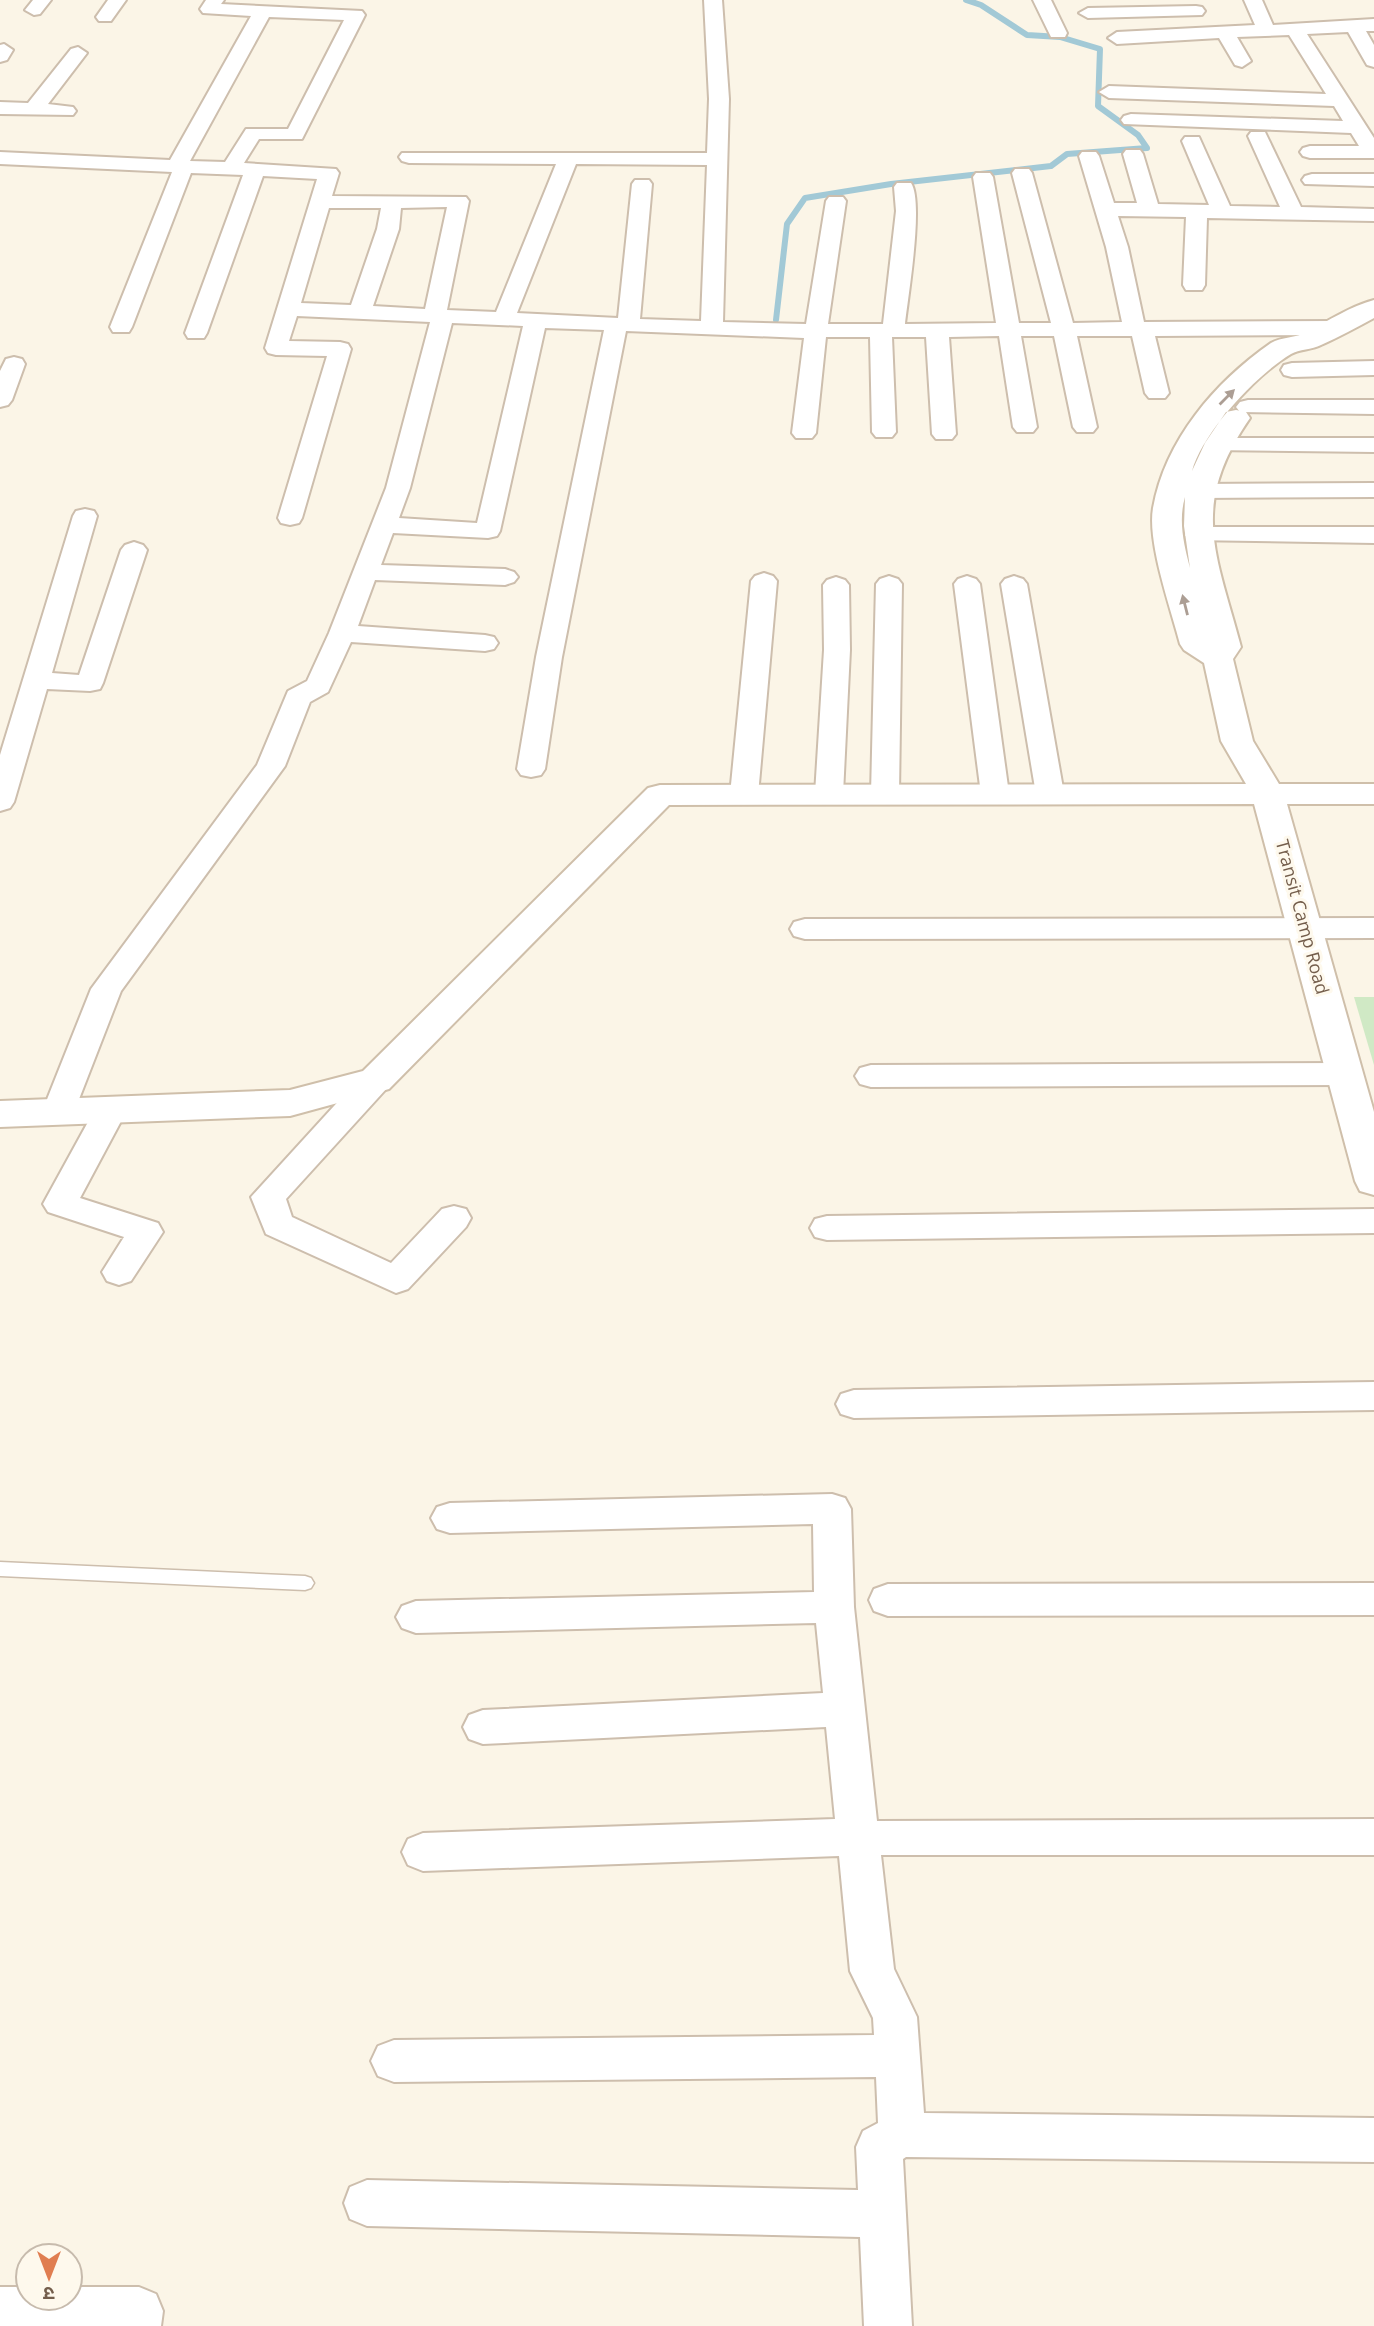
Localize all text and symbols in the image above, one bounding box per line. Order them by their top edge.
one-way arrow [1218,388,1235,405]
one-way arrow [1179,593,1190,615]
street label: Transit Camp Road [1271,837,1335,997]
north arrow [14,2242,84,2312]
text: उ [43,2281,55,2307]

